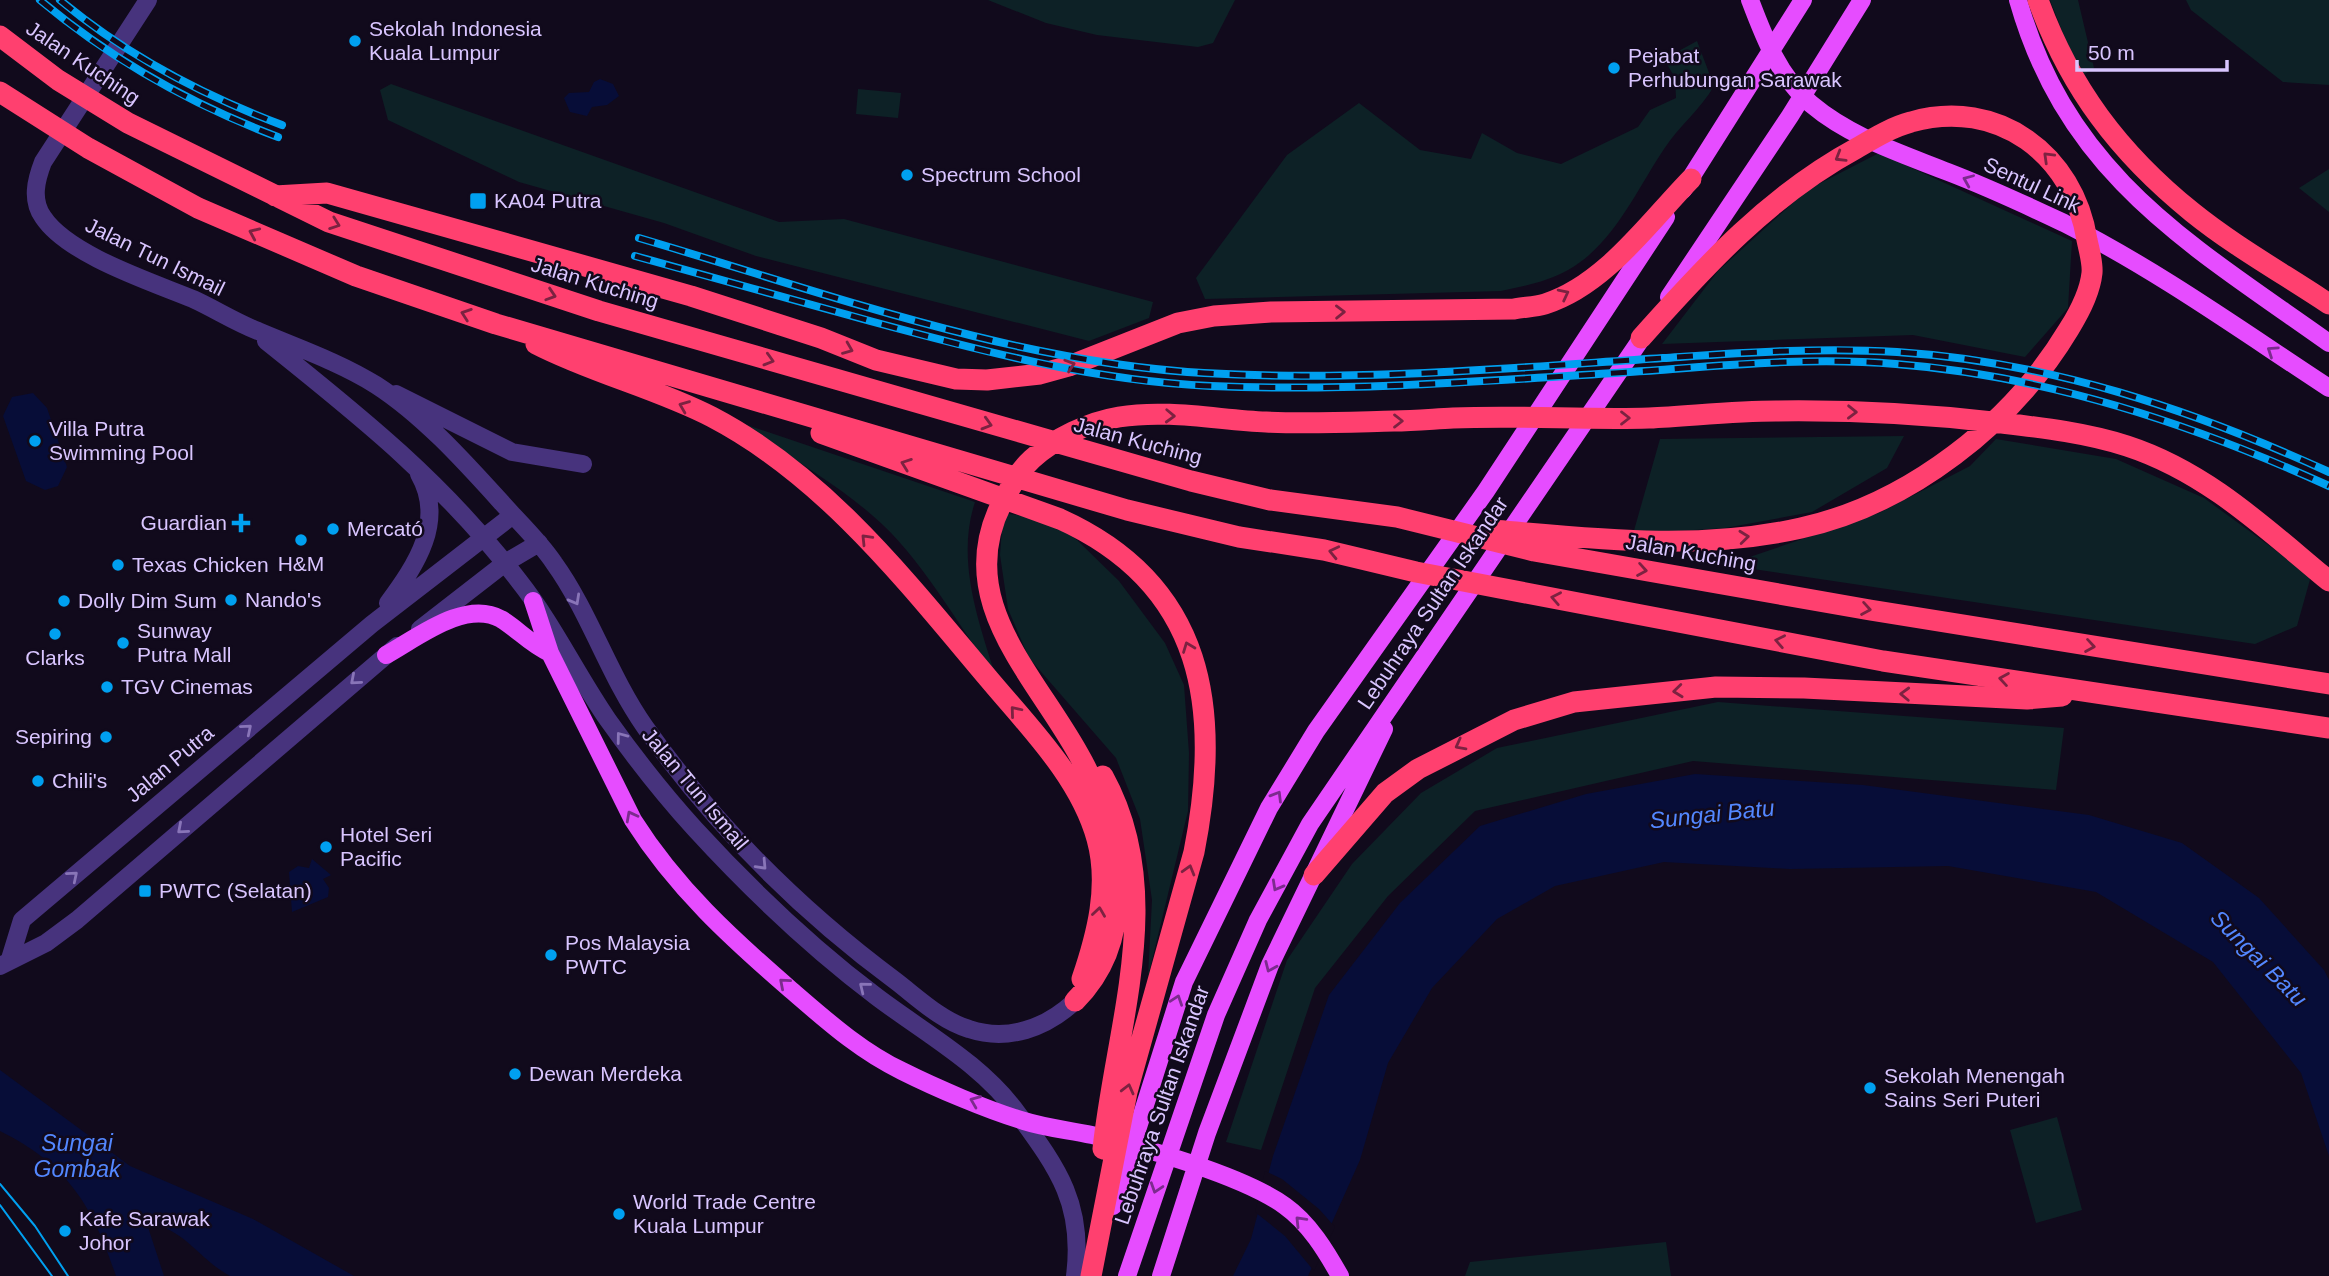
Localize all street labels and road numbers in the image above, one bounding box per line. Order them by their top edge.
street label: Jalan Kuching [22,16,144,109]
street label: Sentul Link [1980,152,2085,217]
street label: Jalan Tun Ismail [82,213,228,300]
street label: Jalan Kuching [529,252,662,313]
street label: Jalan Kuching [1071,412,1205,469]
street label: Lebuhraya Sultan Iskandar [1353,492,1512,713]
street label: Jalan Kuching [1624,530,1758,575]
street label: Jalan Putra [122,720,218,807]
street label: Jalan Tun Ismail [638,723,753,854]
street label: Lebuhraya Sultan Iskandar [1110,982,1213,1227]

